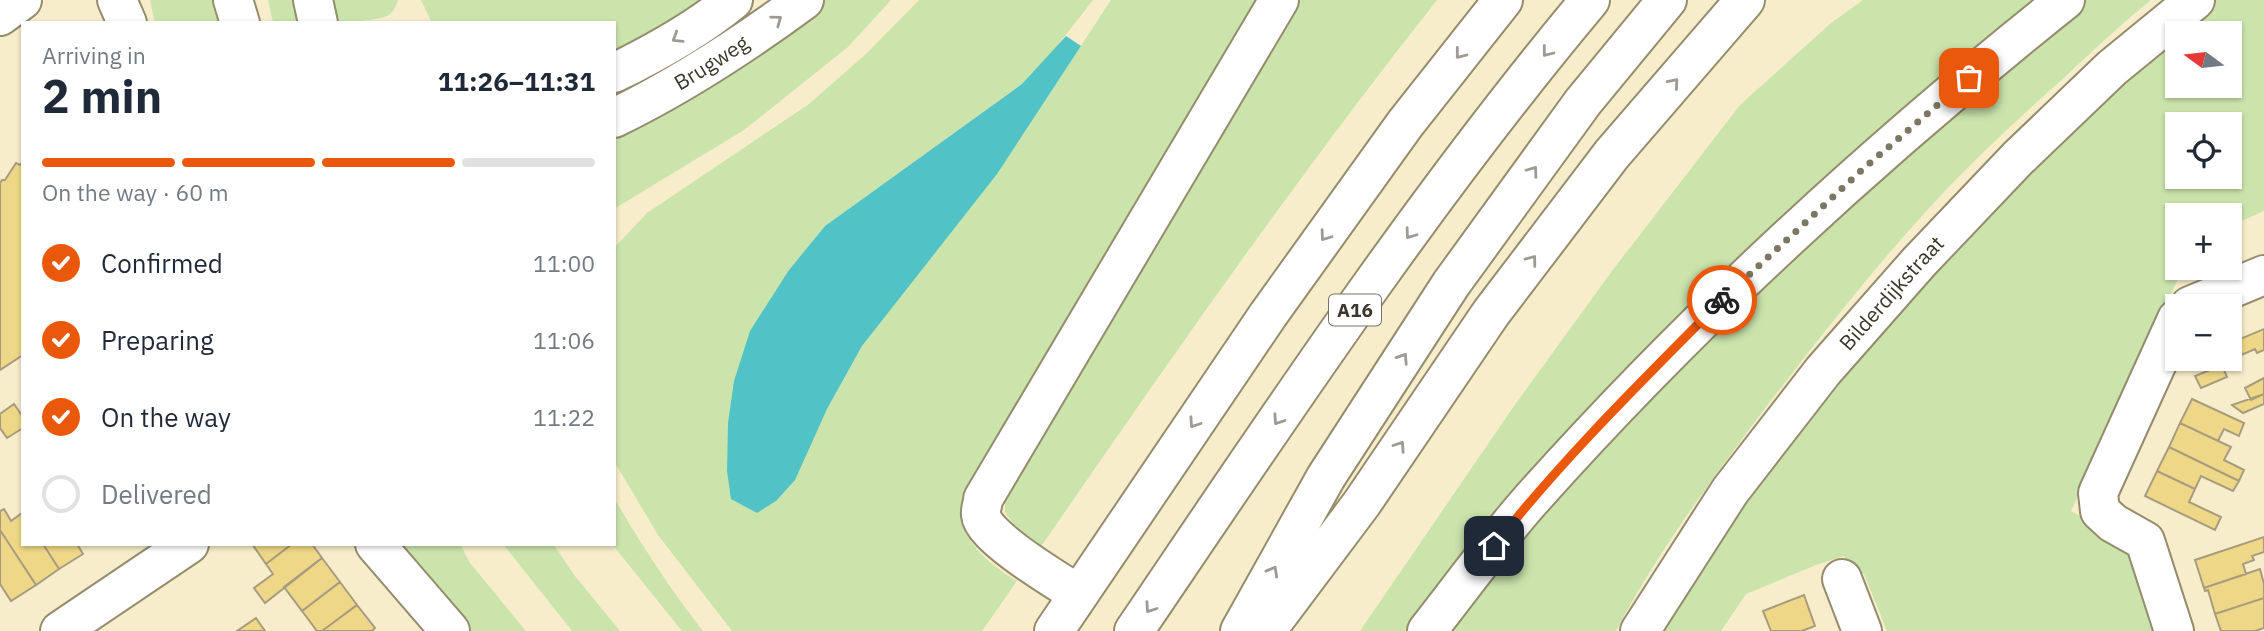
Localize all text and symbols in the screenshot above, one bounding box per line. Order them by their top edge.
one-way arrow [769,15,782,28]
north arrow [2165,21,2242,98]
map controls [2165,21,2242,371]
street label: Brugweg [669,28,754,96]
one-way arrow [672,30,685,43]
text: Arriving in [42,40,146,70]
one-way arrow [1542,45,1555,57]
one-way arrow [1456,46,1469,58]
pin [1939,48,1999,108]
icon: bag [1950,59,1988,97]
text: 11:26–11:31 [438,64,595,98]
text: 2 min [42,66,162,126]
one-way arrow [1666,78,1678,91]
button: locate [2165,112,2242,189]
one-way arrow [1524,166,1537,179]
text: On the way · 60 m [42,177,229,207]
button: + [2165,203,2242,280]
one-way arrow [1406,226,1418,239]
one-way arrow [1320,228,1333,241]
street label: Bilderdijkstraat [1833,229,1950,356]
icon: check [42,244,80,282]
text: Confirmed [101,246,223,280]
text: 11:00 [533,248,595,278]
one-way arrow [1523,256,1536,268]
courier [1687,265,1757,335]
icon: bike [1703,281,1741,319]
road number: A16 [1329,294,1381,326]
button: − [2165,294,2242,371]
icon: check [42,321,80,359]
text: Preparing [101,323,214,357]
text: 11:06 [533,325,595,355]
one-way arrow [1395,353,1407,366]
icon: check [42,398,80,436]
text: On the way [101,400,231,434]
text: 11:22 [533,402,595,432]
one-way arrow [1274,412,1286,425]
one-way arrow [1190,415,1203,428]
one-way arrow [1392,441,1404,454]
text: Delivered [101,477,212,511]
pin [1464,516,1524,576]
icon: home [1475,527,1513,565]
one-way arrow [1265,566,1278,579]
one-way arrow [1146,600,1158,613]

